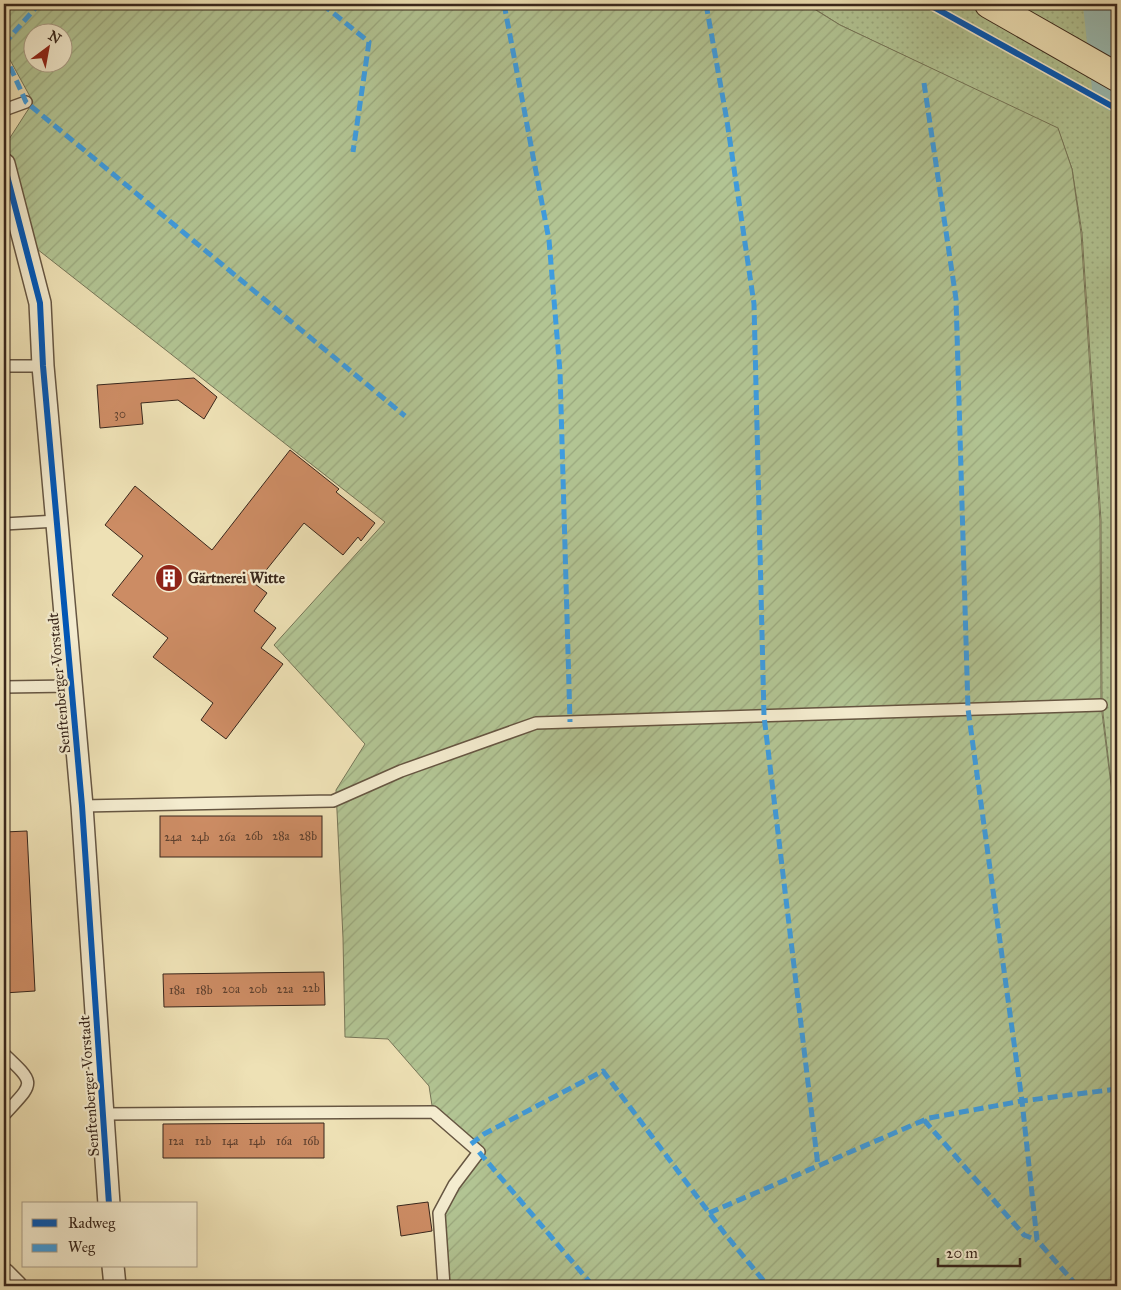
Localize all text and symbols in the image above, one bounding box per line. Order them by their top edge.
north arrow [22,22,72,72]
text: N [45,27,64,48]
house number: 30 [114,407,126,421]
building icon: Gärtnerei Witte [154,563,184,593]
place label: Gärtnerei Witte [188,569,286,587]
street label: Senftenberger Vorstadt [44,611,74,754]
house number: 26b [245,829,263,843]
house number: 28a [272,829,291,843]
house number: 28b [299,829,317,843]
house number: 24a [164,830,183,844]
house number: 24b [191,830,209,844]
house number: 26a [218,830,237,844]
house number: 22b [302,981,320,995]
house number: 20a [222,982,241,996]
house number: 20b [249,982,268,996]
house number: 22a [277,982,294,996]
house number: 18a [169,983,186,997]
house number: 18b [196,983,213,997]
street label: Senftenberger Vorstadt [75,1014,103,1157]
house number: 12a [168,1134,185,1148]
house number: 12b [195,1134,211,1148]
house number: 14a [222,1134,239,1148]
house number: 14b [248,1134,266,1148]
house number: 16a [276,1134,293,1148]
house number: 16b [303,1134,320,1148]
legend [22,1202,198,1268]
text: Radweg [68,1214,116,1232]
scale bar [938,1235,1021,1267]
text: Weg [68,1238,96,1256]
text: 20 m [946,1244,978,1262]

